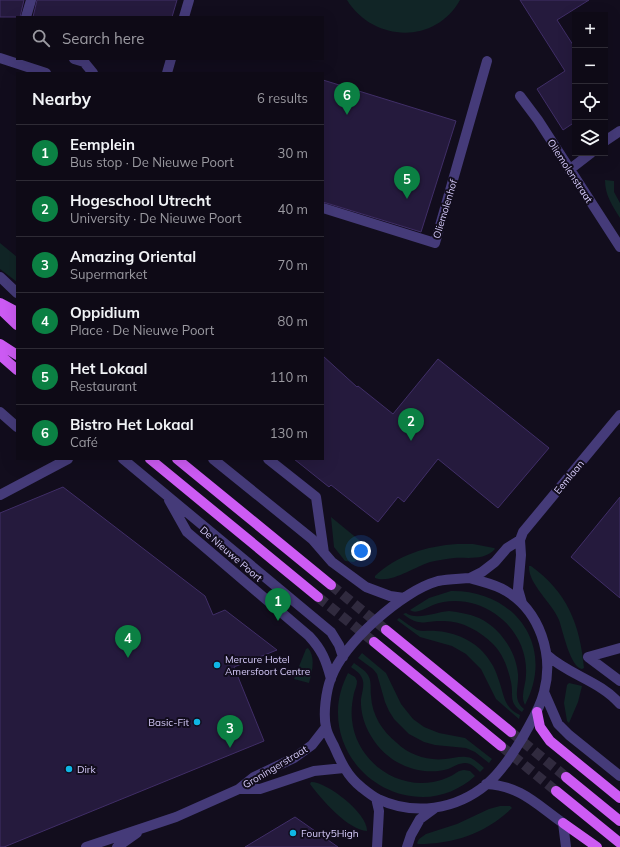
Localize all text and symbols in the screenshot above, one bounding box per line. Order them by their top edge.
map controls [572,12,608,156]
button: + [572,12,608,48]
search box [16,16,324,60]
icon: search [30,27,52,49]
text: Search here [62,29,144,48]
button: − [572,48,608,84]
pin: 6 [334,82,360,115]
button: locate [572,84,608,120]
text: Nearby [32,88,91,109]
text: 6 results [257,90,308,106]
button: layers [572,120,608,156]
text: Eemplein [70,135,135,154]
street label: Oliemolenstraat [545,137,596,206]
text: 1 [41,145,49,161]
text: 30 m [278,145,308,161]
text: Bus stop · De Nieuwe Poort [70,154,234,170]
pin: 5 [394,166,420,199]
street label: Oliemolenhof [430,177,460,240]
text: Hogeschool Utrecht [70,191,211,210]
text: 2 [41,201,49,217]
text: 40 m [278,201,308,217]
text: University · De Nieuwe Poort [70,210,241,226]
text: Amazing Oriental [70,247,196,266]
text: 3 [41,257,49,273]
text: 70 m [278,257,308,273]
text: Supermarket [70,266,147,282]
text: Oppidium [70,303,140,322]
text: 4 [41,313,49,329]
text: 80 m [278,313,308,329]
text: Place · De Nieuwe Poort [70,322,214,338]
text: Het Lokaal [70,359,148,378]
text: 5 [41,369,49,385]
text: 110 m [270,369,308,385]
text: Restaurant [70,378,137,394]
pin: 2 [398,408,424,441]
text: Bistro Het Lokaal [70,415,194,434]
text: 6 [41,425,49,441]
text: 130 m [270,425,308,441]
text: Café [70,434,98,450]
street label: Eemlaan [551,457,587,497]
street label: De Nieuwe Poort [197,523,265,585]
your location [351,541,371,561]
pin: 1 [265,588,291,621]
pin: 4 [115,625,141,658]
place label: Mercure Hotel Amersfoort Centre [225,653,310,678]
marker: Mercure Hotel Amersfoort Centre [212,660,222,670]
pin: 3 [217,715,243,748]
place label: Basic-Fit [148,716,189,729]
marker: Basic-Fit [192,717,202,727]
street label: Groningerstraat [240,742,310,791]
place label: Dirk [77,763,96,776]
marker: Dirk [64,764,74,774]
place label: Fourty5High [301,827,359,840]
marker: Fourty5High [288,828,298,838]

